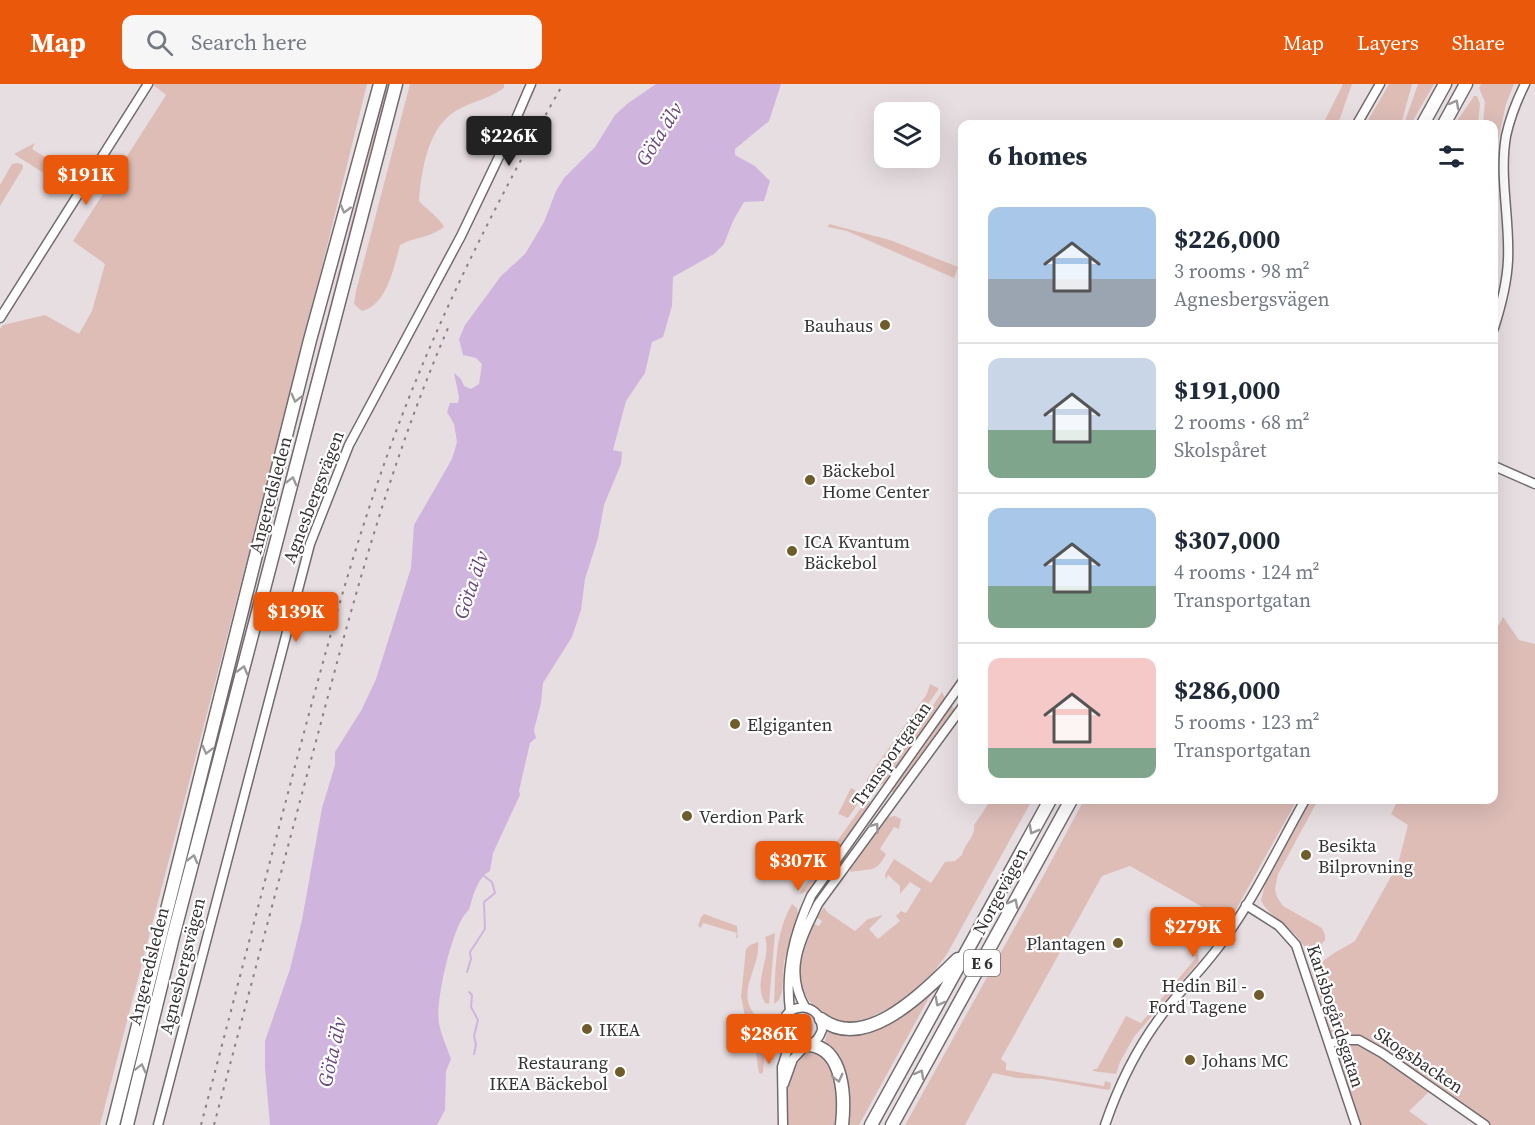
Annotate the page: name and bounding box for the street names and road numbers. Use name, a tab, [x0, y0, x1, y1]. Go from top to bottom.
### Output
street label: Agnesbergsvägen	[276, 427, 350, 567]
street label: Angeredsleden	[242, 433, 298, 556]
street label: Transportgatan	[845, 696, 937, 812]
street label: Norgevägen	[967, 843, 1033, 939]
street label: Agnesbergsvägen	[153, 895, 211, 1037]
street label: Angeredsleden	[121, 904, 175, 1027]
street label: Karlsbogårdsgatan	[1301, 941, 1371, 1091]
road number: E 6	[964, 950, 1000, 976]
street label: Skogsbacken	[1369, 1021, 1469, 1099]

